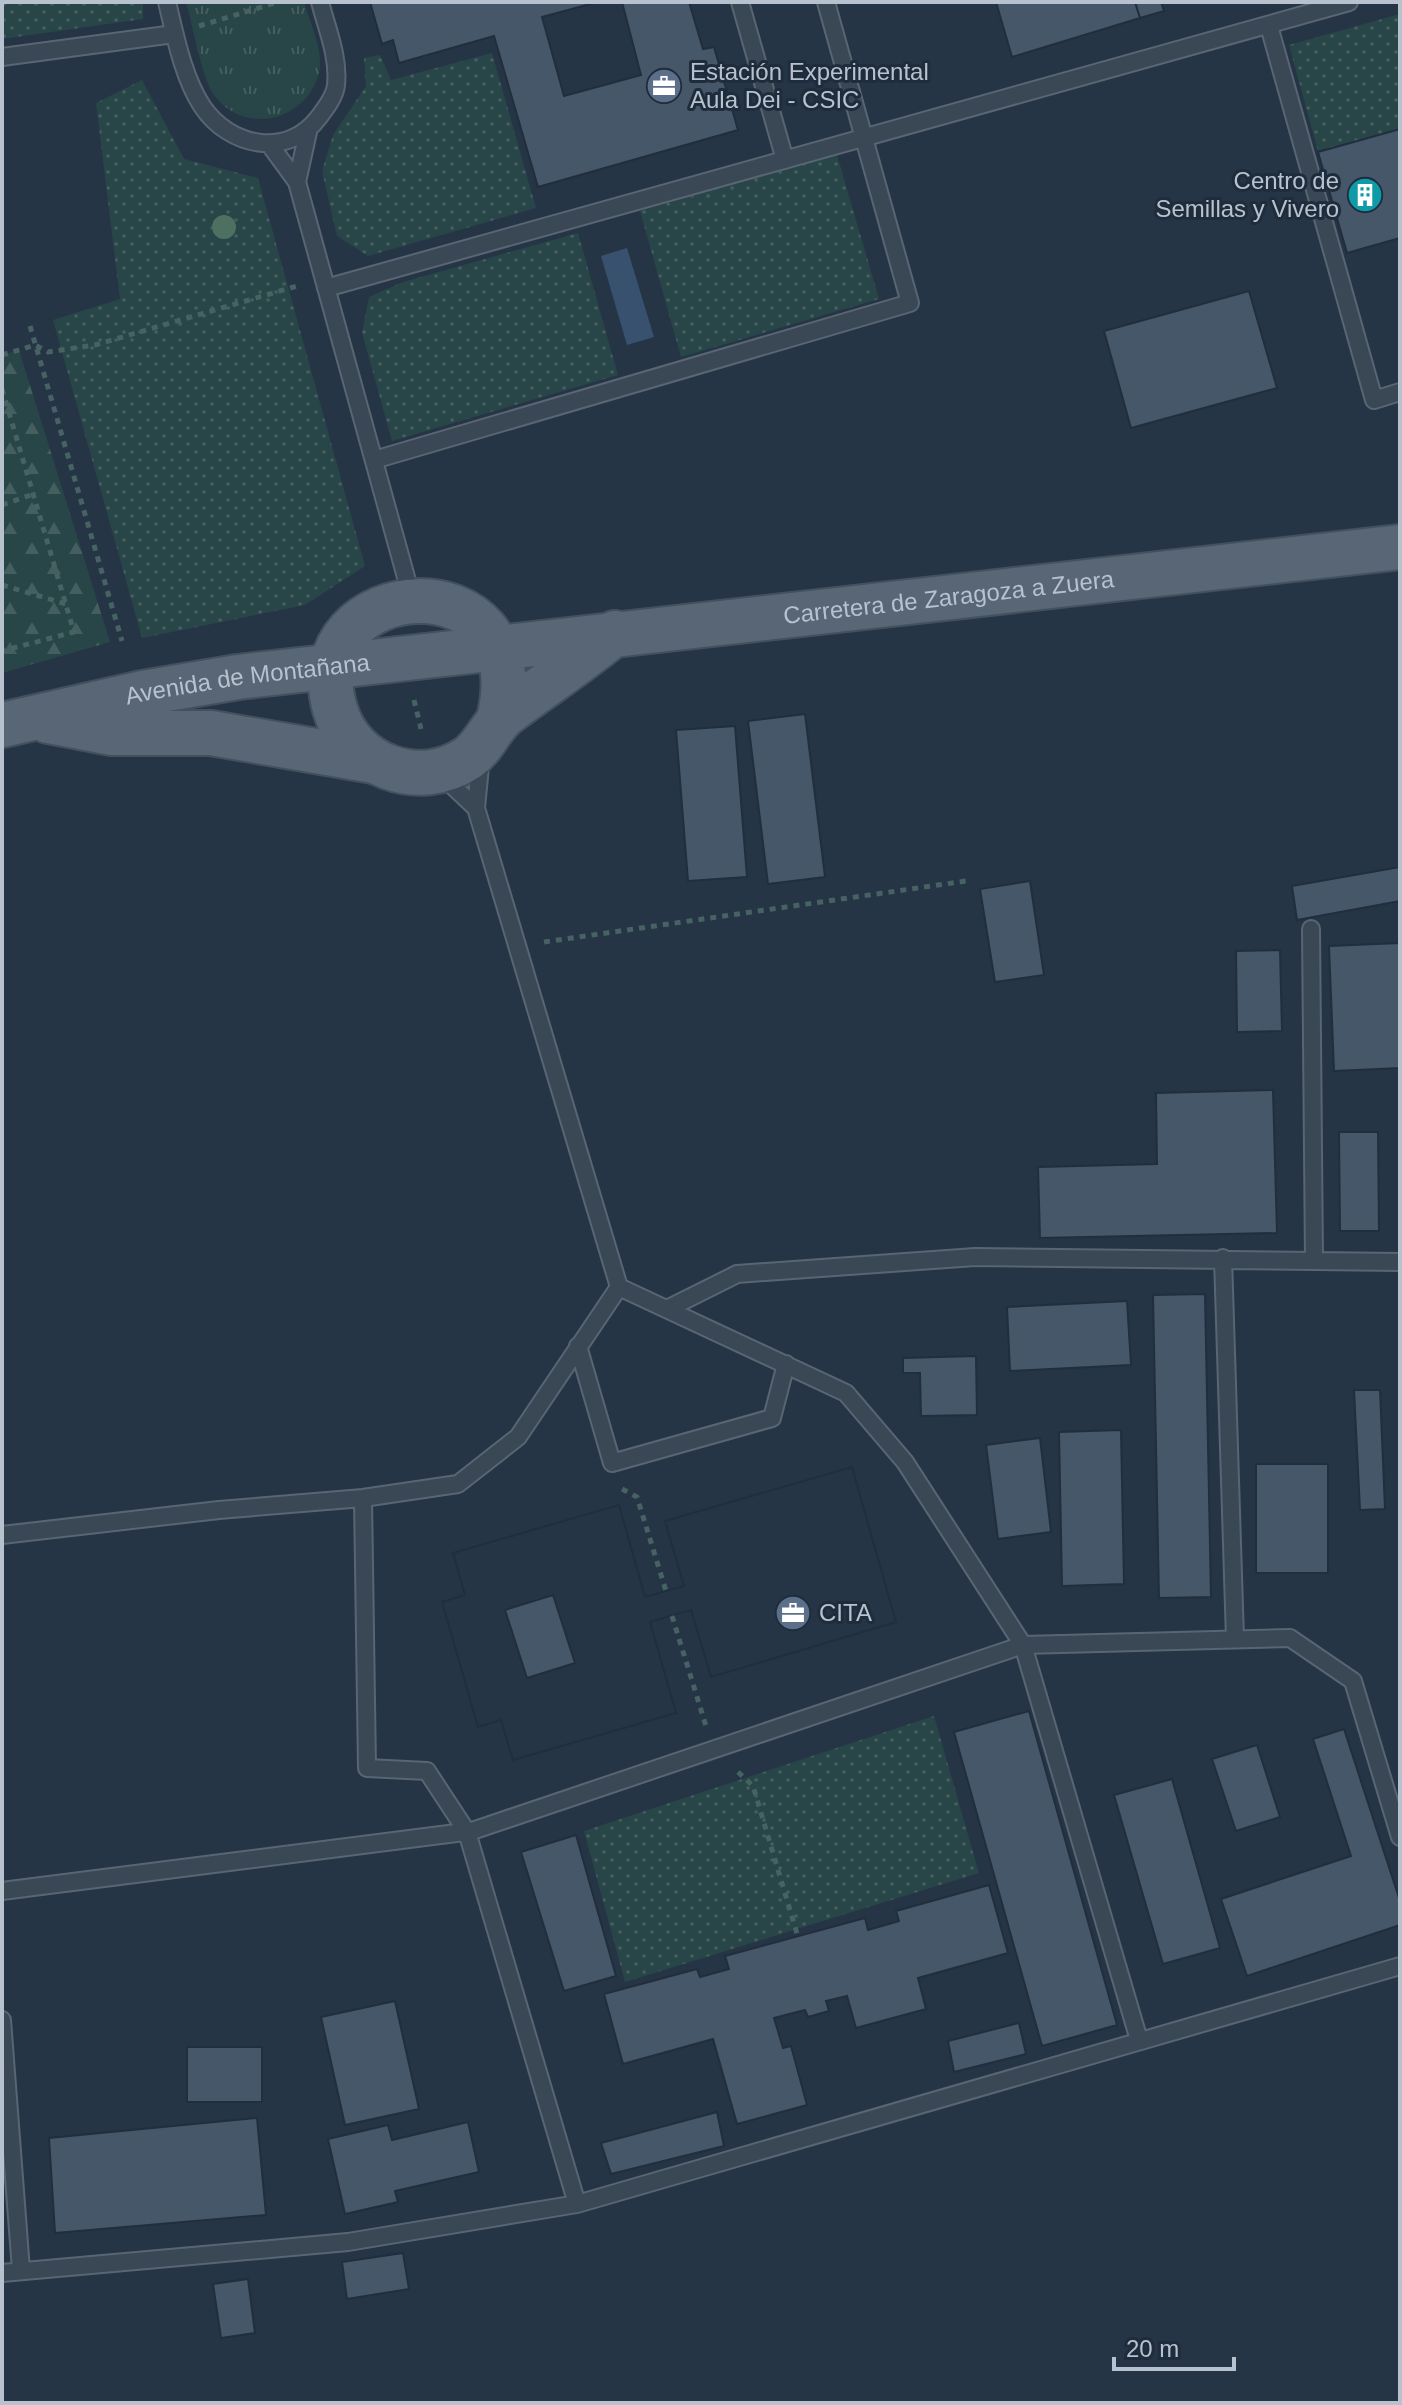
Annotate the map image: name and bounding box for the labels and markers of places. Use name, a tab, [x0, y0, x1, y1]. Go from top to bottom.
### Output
place label: Estación Experimental Aula Dei - CSIC	[690, 58, 929, 113]
office icon: Estación Experimental Aula Dei - CSIC	[645, 67, 683, 105]
place label: Centro de Semillas y Vivero	[1155, 167, 1339, 222]
building icon: Centro de Semillas y Vivero	[1346, 176, 1384, 214]
office icon: CITA	[774, 1594, 812, 1632]
place label: CITA	[819, 1599, 872, 1626]

